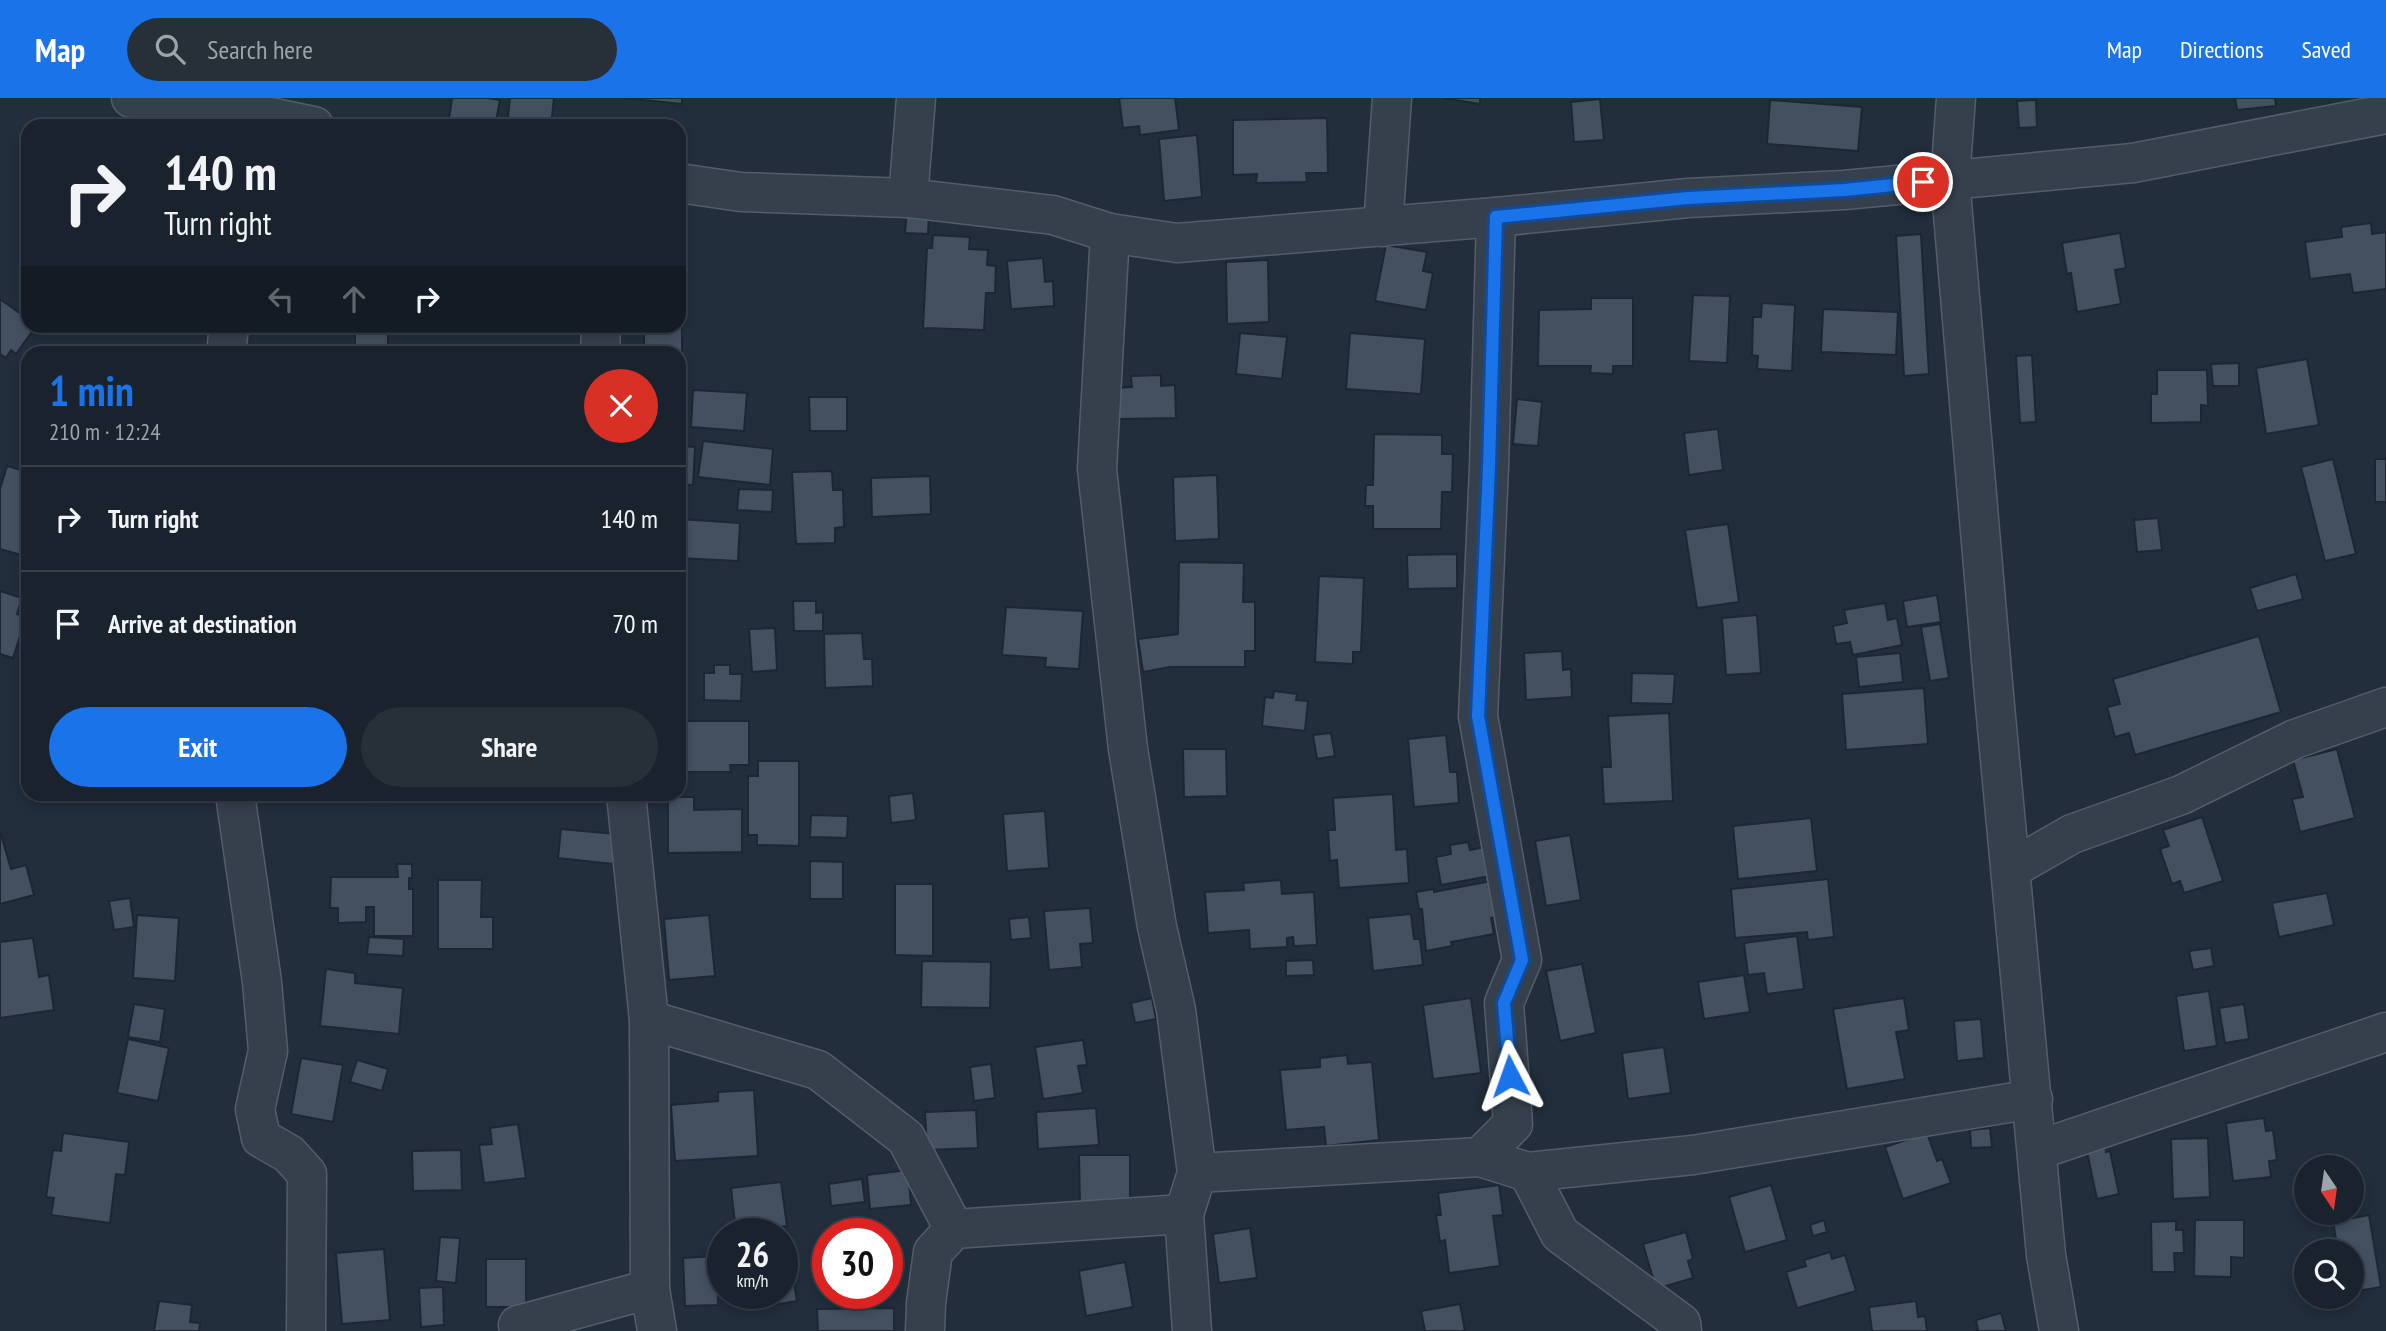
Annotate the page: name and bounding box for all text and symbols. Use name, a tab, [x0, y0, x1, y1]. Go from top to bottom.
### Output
search box	[127, 18, 617, 81]
text: Map	[35, 28, 85, 71]
icon: search	[151, 30, 189, 68]
text: Search here	[207, 33, 313, 66]
text: Map	[2107, 34, 2142, 65]
text: Directions	[2180, 34, 2264, 65]
text: Saved	[2302, 34, 2351, 65]
text: 140 m	[164, 140, 277, 204]
icon: right	[49, 147, 140, 238]
pin	[1893, 152, 1953, 212]
icon: arrive	[1904, 163, 1942, 201]
text: Turn right	[164, 202, 272, 244]
icon: left	[262, 280, 300, 318]
icon: ahead	[335, 280, 373, 318]
icon: right	[408, 280, 446, 318]
text: 1 min	[49, 363, 134, 418]
button: close	[584, 369, 658, 443]
text: 210 m · 12:24	[49, 417, 161, 446]
icon: right	[49, 500, 87, 538]
text: Turn right	[108, 502, 199, 535]
text: 140 m	[600, 502, 658, 535]
icon: arrive	[49, 605, 87, 643]
text: Arrive at destination	[108, 607, 297, 640]
text: 70 m	[612, 607, 658, 640]
button: Exit	[49, 707, 347, 787]
button: Share	[361, 707, 658, 787]
position arrow	[1473, 1039, 1547, 1113]
north arrow	[2294, 1155, 2364, 1225]
map controls	[2294, 1155, 2364, 1309]
speed limit sign: 30	[812, 1218, 903, 1309]
text: 26	[736, 1231, 769, 1277]
button: search	[2294, 1239, 2364, 1309]
text: km/h	[737, 1269, 768, 1292]

